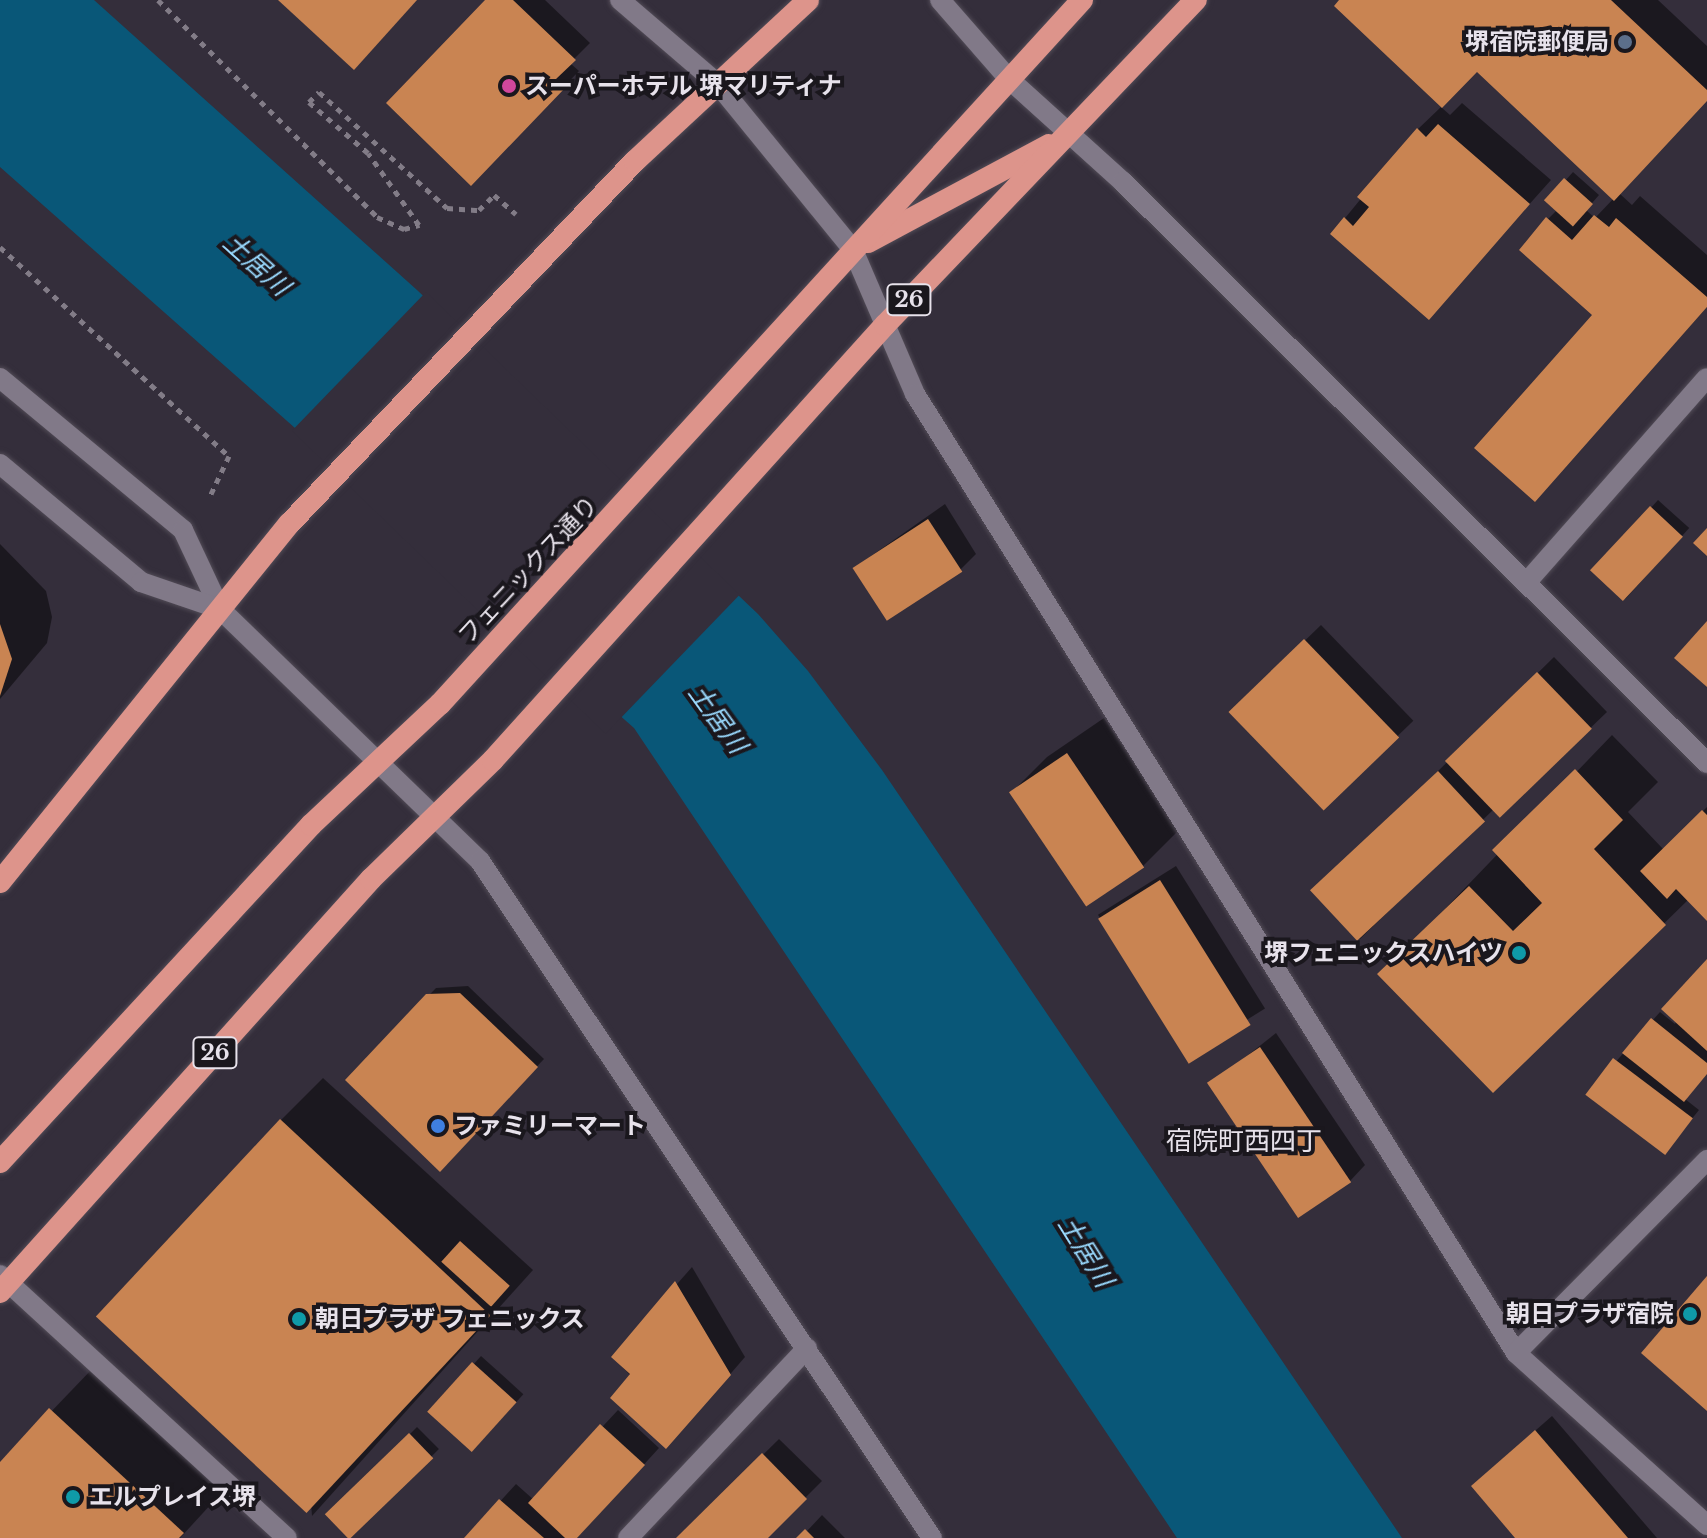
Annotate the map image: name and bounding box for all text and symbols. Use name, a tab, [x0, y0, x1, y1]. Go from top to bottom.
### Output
place label: 堺宿院郵便局	[1465, 28, 1609, 56]
marker: 堺宿院郵便局	[1616, 33, 1634, 51]
place label: スーパーホテル 堺マリティナ	[525, 72, 843, 100]
marker: スーパーホテル 堺マリティナ	[500, 77, 518, 95]
water label: 土居川	[217, 227, 295, 303]
road number: 26	[885, 282, 933, 318]
street label: フェニックス通り	[452, 490, 604, 650]
water label: 土居川	[681, 678, 753, 760]
place label: 堺フェニックスハイツ	[1263, 939, 1503, 967]
marker: 堺フェニックスハイツ	[1510, 944, 1528, 962]
road number: 26	[191, 1035, 239, 1071]
place label: ファミリーマート	[454, 1112, 646, 1140]
marker: ファミリーマート	[429, 1117, 447, 1135]
district label: 宿院町西四丁	[1166, 1126, 1322, 1158]
water label: 土居川	[1051, 1211, 1119, 1293]
place label: 朝日プラザ宿院	[1506, 1300, 1674, 1328]
place label: 朝日プラザ フェニックス	[315, 1305, 585, 1333]
marker: 朝日プラザ宿院	[1681, 1305, 1699, 1323]
marker: 朝日プラザ フェニックス	[290, 1310, 308, 1328]
place label: エルプレイス堺	[89, 1483, 257, 1511]
marker: エルプレイス堺	[64, 1488, 82, 1506]

